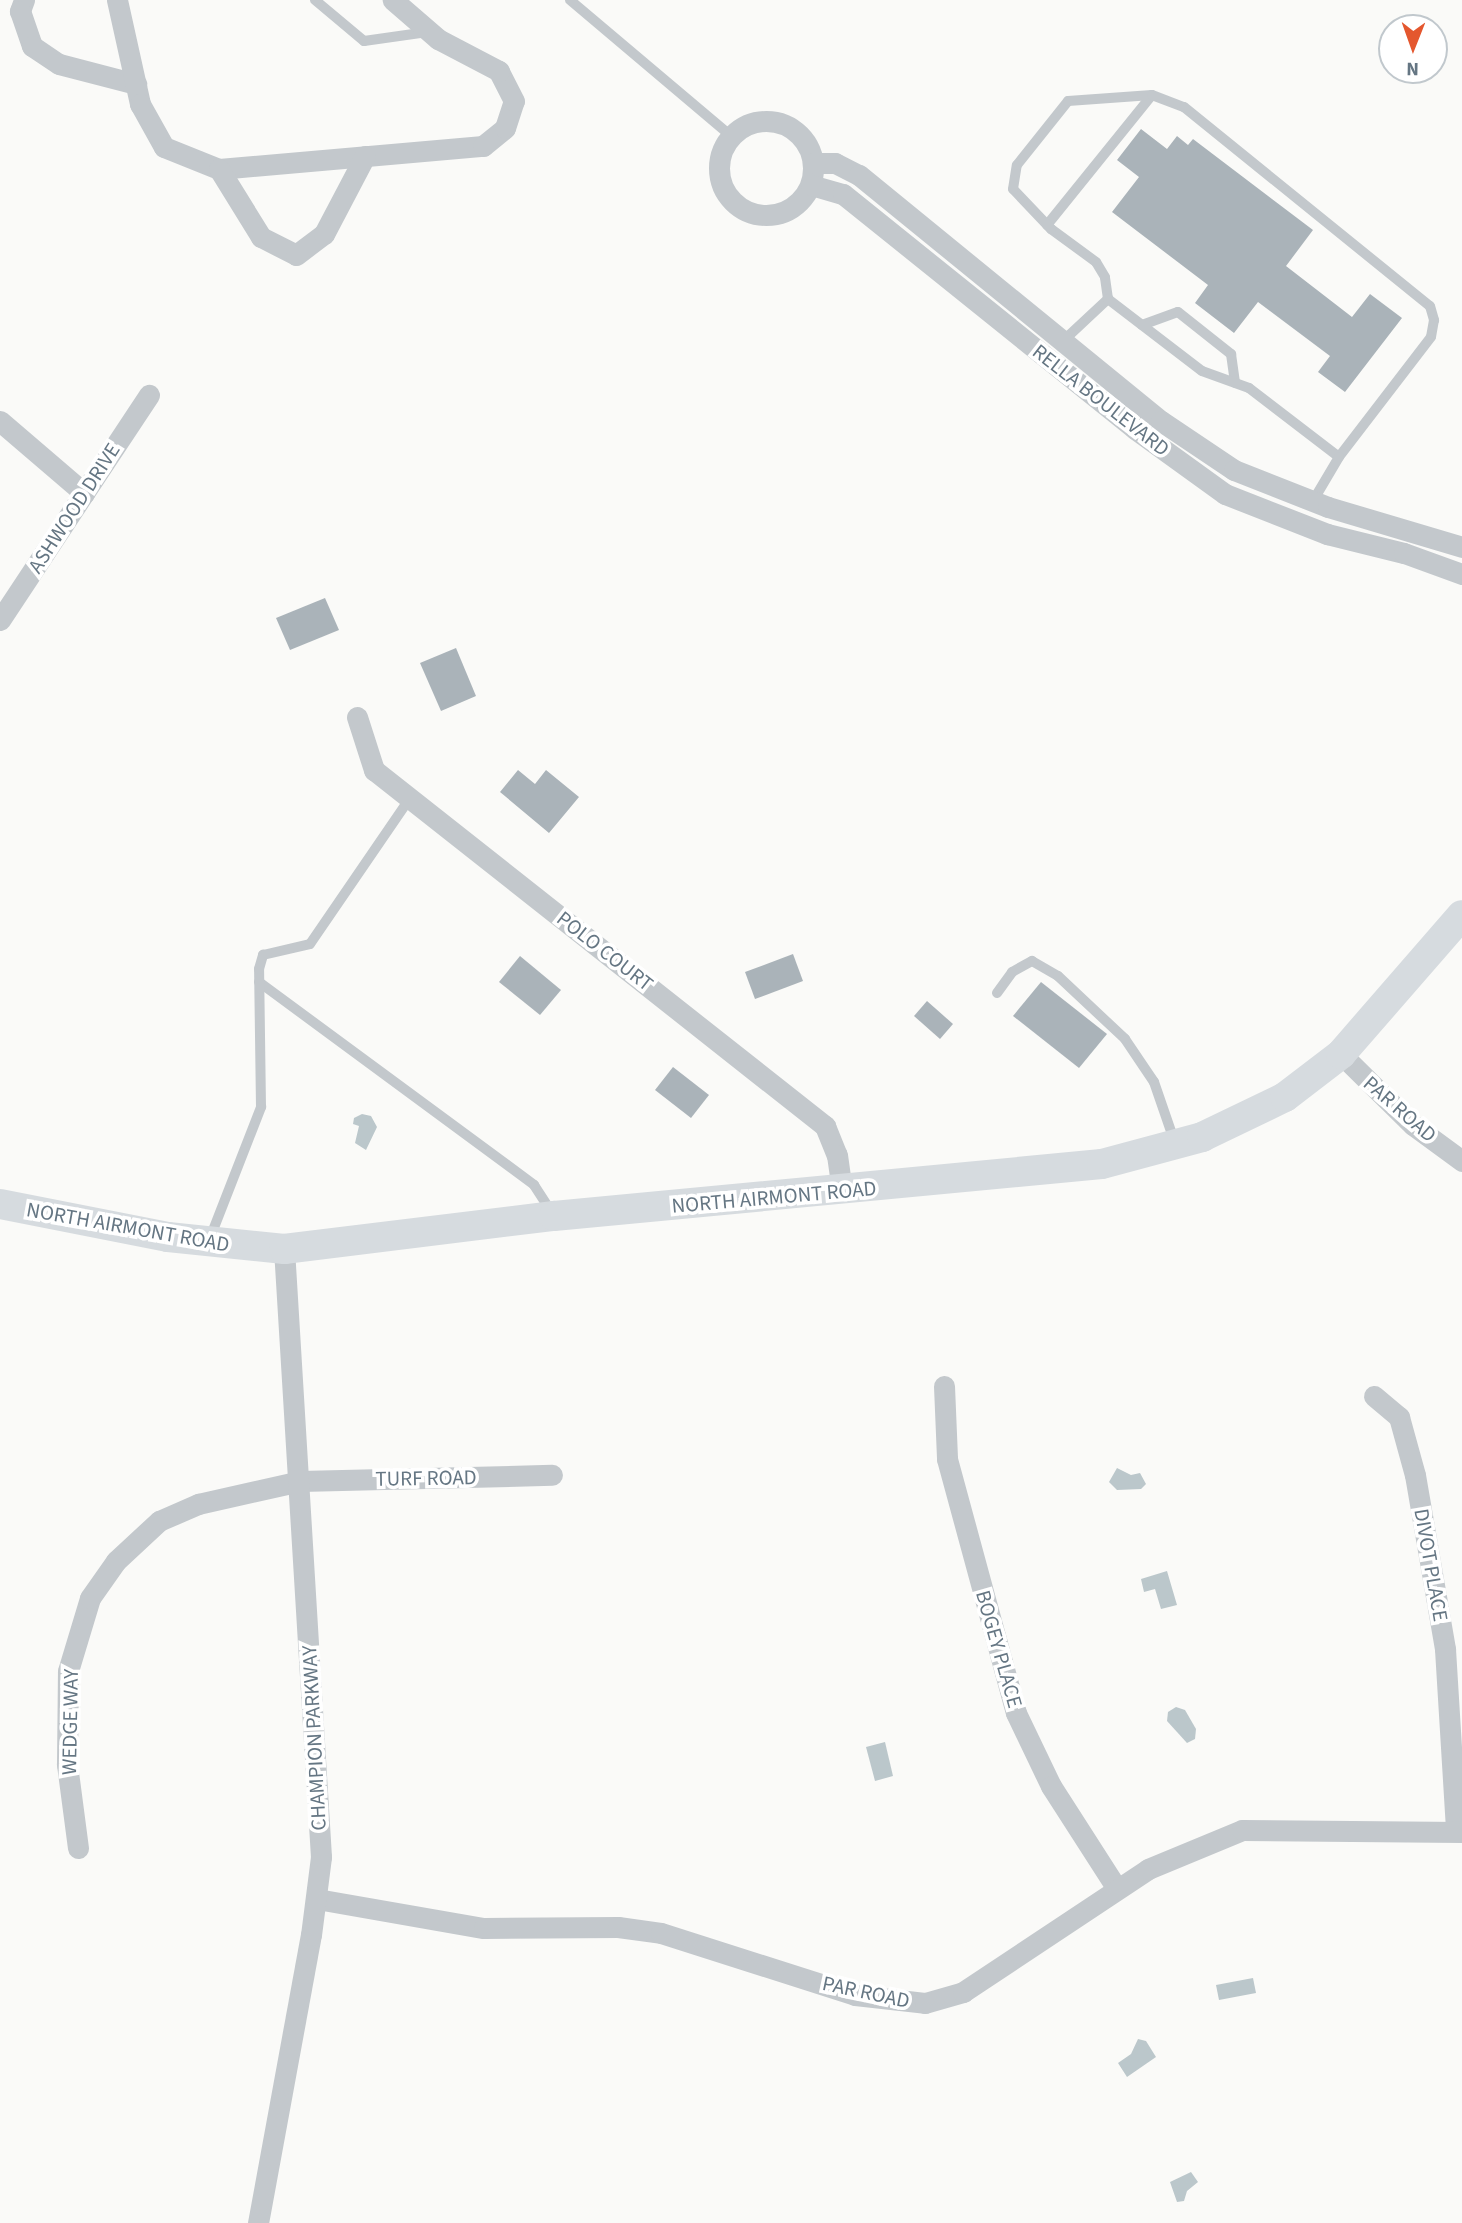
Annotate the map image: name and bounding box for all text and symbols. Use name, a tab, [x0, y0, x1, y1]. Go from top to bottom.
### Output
north arrow	[1378, 14, 1448, 84]
text: N	[1406, 55, 1419, 82]
street label: RELLA BOULEVARD	[1027, 339, 1175, 461]
street label: ASHWOOD DRIVE	[23, 438, 125, 578]
street label: POLO COURT	[552, 906, 658, 996]
street label: PAR ROAD	[1358, 1070, 1442, 1148]
street label: NORTH AIRMONT ROAD	[671, 1175, 877, 1219]
street label: NORTH AIRMONT ROAD	[25, 1197, 231, 1257]
street label: TURF ROAD	[375, 1465, 477, 1491]
street label: DIVOT PLACE	[1409, 1507, 1453, 1623]
street label: BOGEY PLACE	[970, 1587, 1028, 1711]
street label: CHAMPION PARKWAY	[297, 1645, 331, 1831]
street label: WEDGE WAY	[56, 1669, 84, 1775]
street label: PAR ROAD	[820, 1970, 912, 2014]

